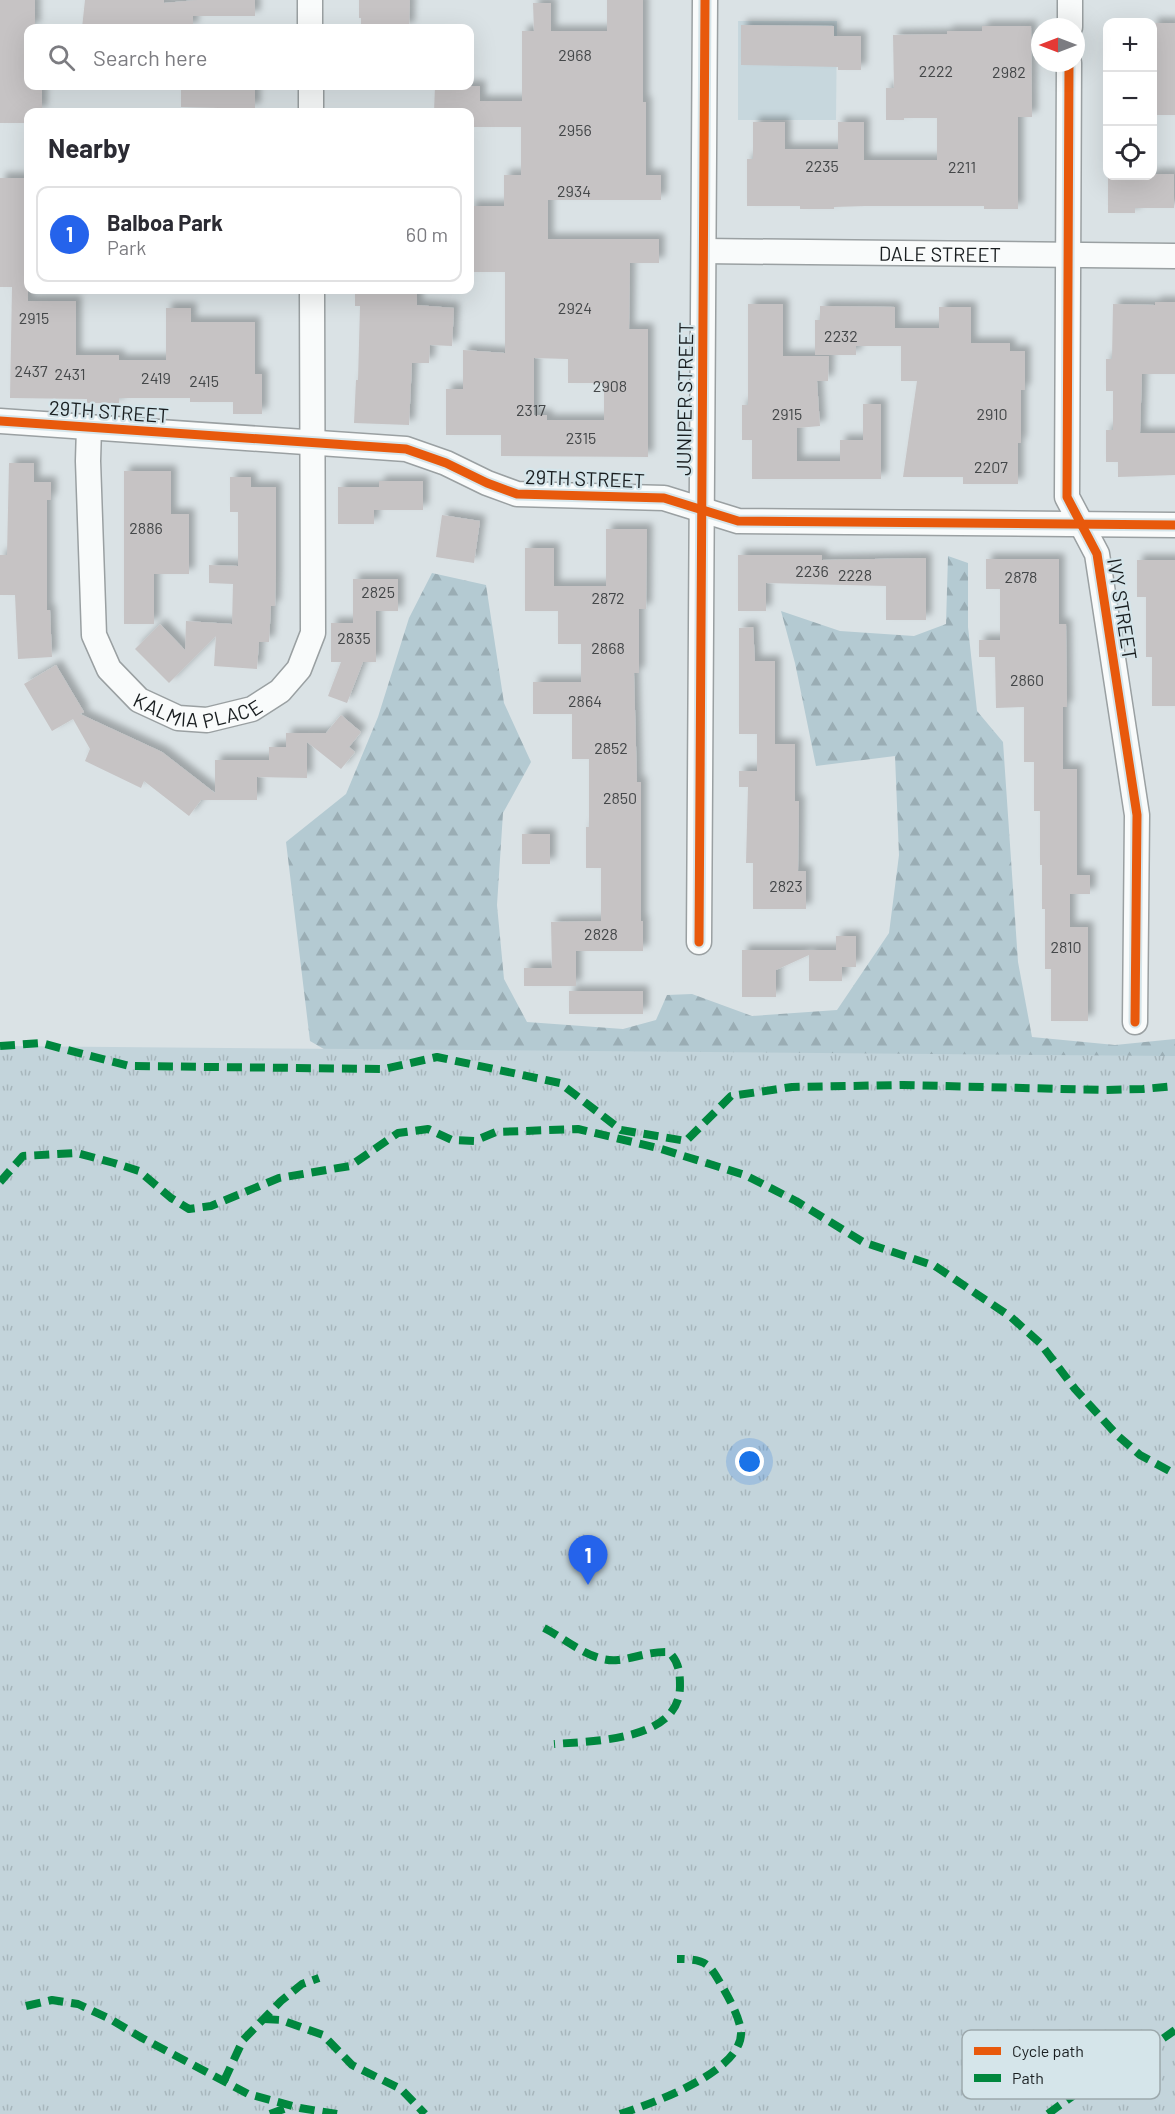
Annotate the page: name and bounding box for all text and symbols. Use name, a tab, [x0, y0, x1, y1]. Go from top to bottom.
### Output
north arrow	[1031, 18, 1085, 72]
map controls	[1103, 18, 1157, 180]
button: +	[1103, 18, 1157, 72]
search box	[24, 24, 474, 90]
icon: search	[45, 41, 78, 74]
text: Search here	[93, 44, 207, 70]
house number: 2968	[558, 45, 592, 64]
house number: 2222	[919, 61, 953, 80]
house number: 2982	[992, 62, 1026, 81]
button: −	[1103, 72, 1157, 126]
house number: 2956	[558, 120, 592, 139]
button: locate	[1103, 126, 1157, 180]
text: Nearby	[48, 132, 130, 163]
house number: 2235	[805, 156, 839, 175]
house number: 2211	[948, 157, 976, 176]
house number: 2934	[557, 181, 591, 200]
text: Balboa Park	[107, 209, 223, 235]
text: 1	[66, 222, 73, 246]
text: 60 m	[406, 222, 448, 246]
text: Park	[107, 235, 146, 259]
street label: DALE STREET	[879, 241, 1001, 266]
house number: 2924	[558, 298, 592, 317]
house number: 2915	[19, 308, 49, 327]
street label: JUNIPER STREET	[671, 322, 697, 476]
house number: 2232	[824, 326, 858, 345]
house number: 2437	[14, 361, 48, 380]
house number: 2431	[54, 364, 86, 383]
house number: 2419	[141, 368, 171, 387]
house number: 2415	[189, 371, 219, 390]
house number: 2908	[593, 376, 627, 395]
street label: 29TH STREET	[48, 395, 170, 427]
house number: 2317	[516, 400, 546, 419]
house number: 2915	[772, 404, 802, 423]
house number: 2910	[976, 404, 1008, 423]
house number: 2315	[566, 428, 596, 447]
house number: 2207	[974, 457, 1008, 476]
street label: 29TH STREET	[525, 464, 645, 492]
house number: 2886	[129, 518, 163, 537]
street label: IVY STREET	[1103, 556, 1143, 662]
house number: 2236	[795, 561, 829, 580]
house number: 2228	[838, 565, 872, 584]
house number: 2878	[1005, 567, 1037, 586]
house number: 2825	[361, 582, 395, 601]
house number: 2872	[591, 588, 625, 607]
house number: 2835	[337, 628, 371, 647]
house number: 2868	[591, 638, 625, 657]
house number: 2860	[1010, 670, 1044, 689]
street label: KALMIA PLACE	[130, 687, 266, 733]
house number: 2864	[568, 691, 602, 710]
house number: 2852	[594, 738, 628, 757]
house number: 2850	[603, 788, 637, 807]
house number: 2823	[769, 876, 803, 895]
house number: 2828	[584, 924, 618, 943]
house number: 2810	[1050, 937, 1082, 956]
your location	[735, 1447, 764, 1476]
pin: 1	[568, 1536, 608, 1585]
legend	[962, 2030, 1160, 2099]
text: Cycle path	[1012, 2041, 1084, 2060]
text: Path	[1012, 2068, 1044, 2087]

